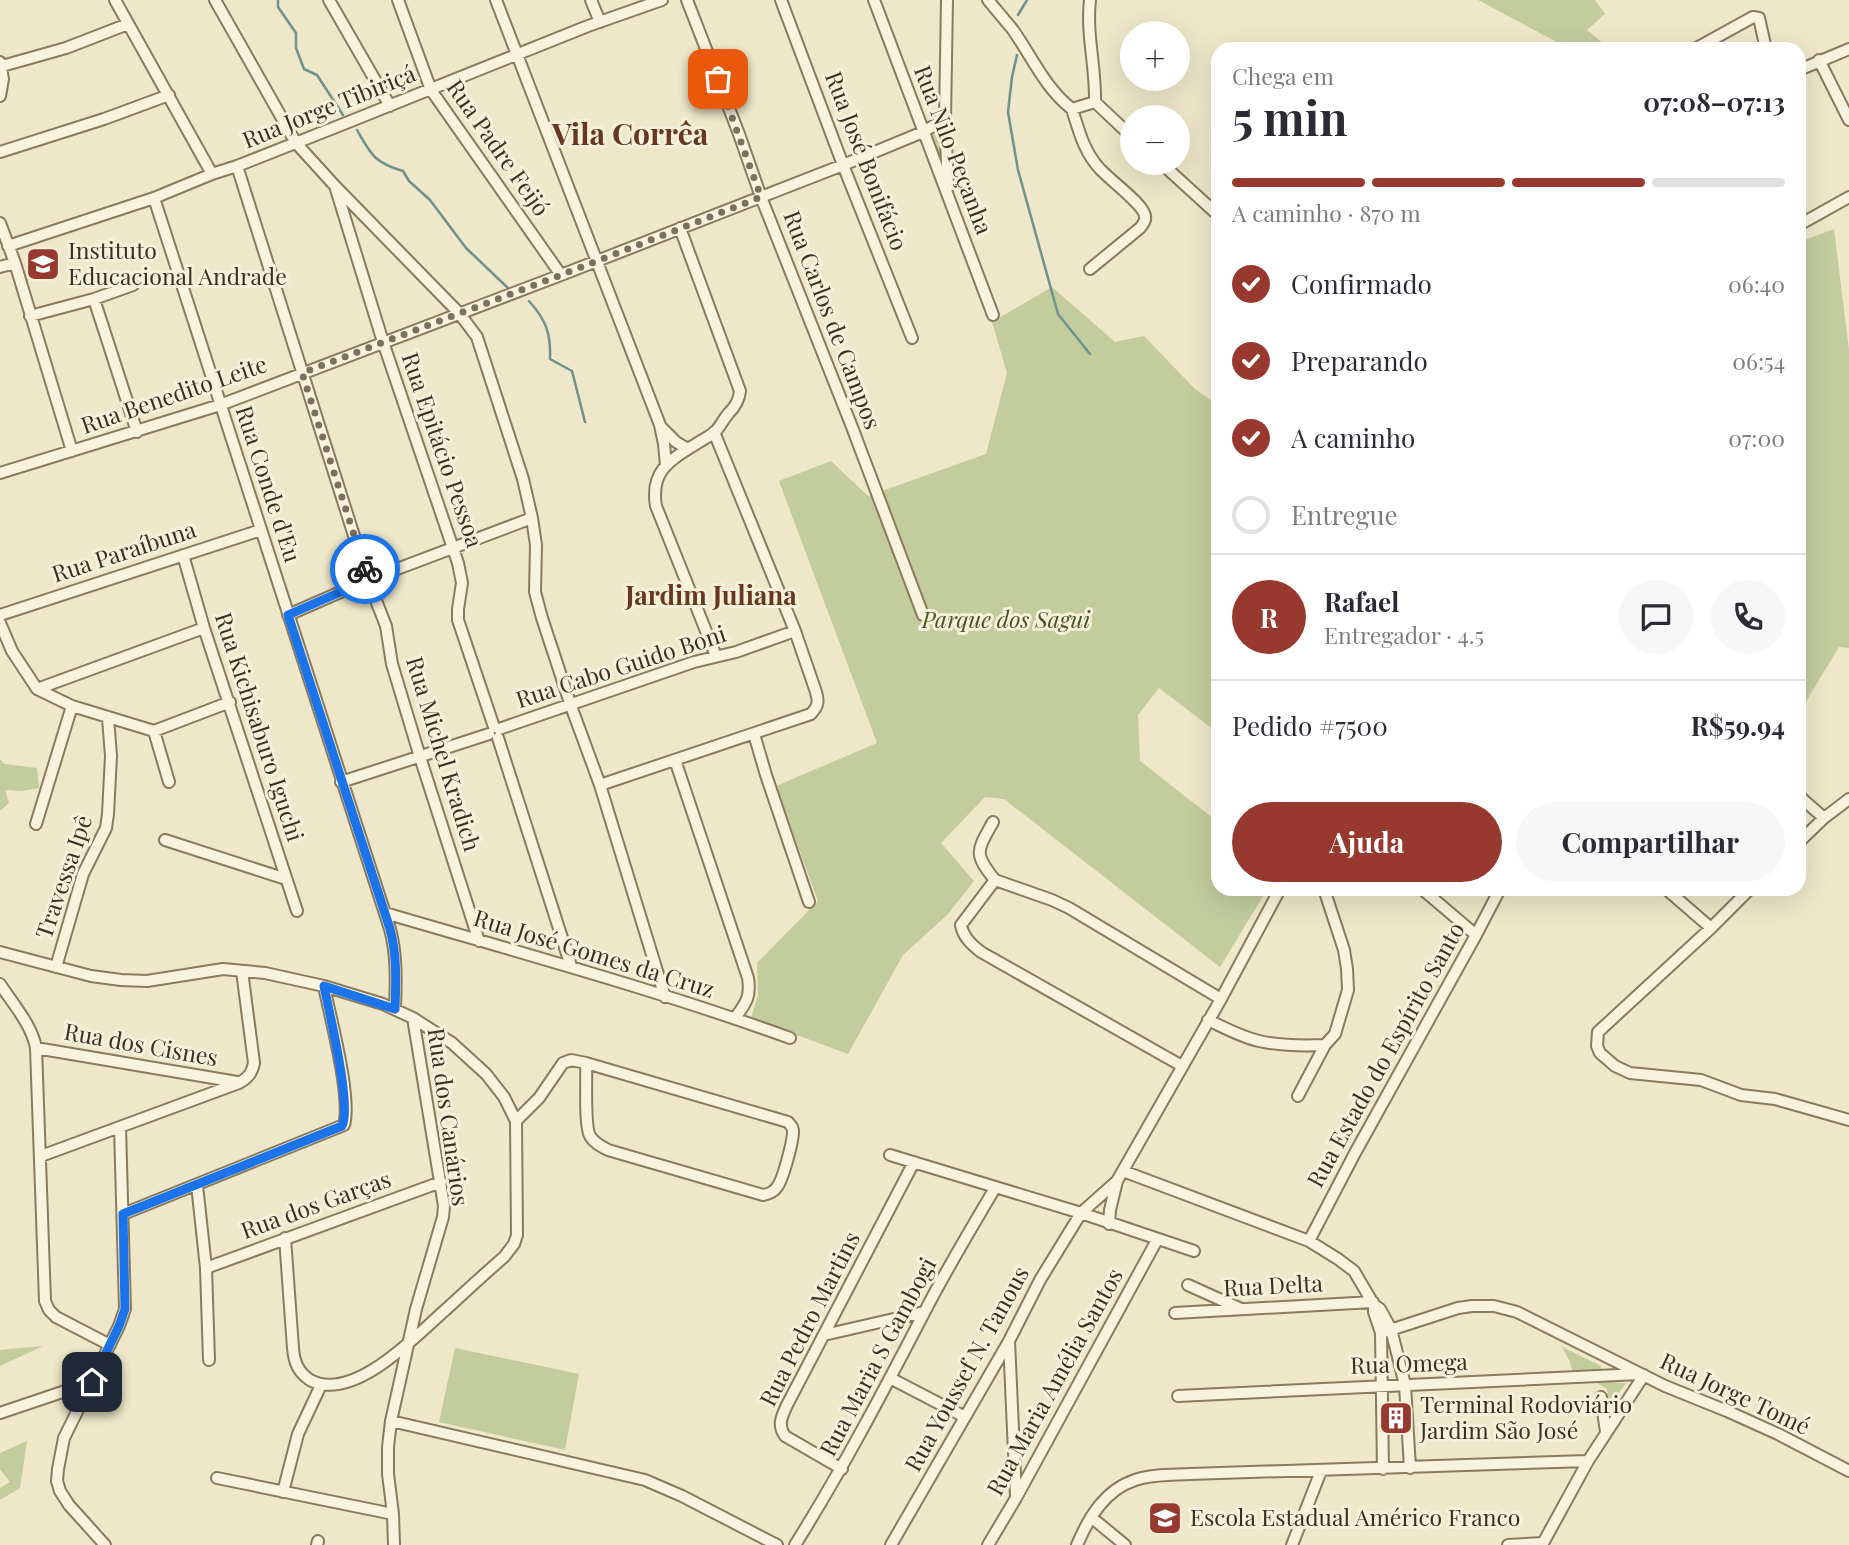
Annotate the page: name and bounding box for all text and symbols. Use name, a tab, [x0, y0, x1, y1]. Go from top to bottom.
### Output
map controls	[1120, 21, 1190, 175]
button: +	[1120, 21, 1190, 91]
pin	[688, 49, 748, 109]
street label: Rua Jorge Tibiriçá	[237, 57, 420, 154]
icon: bag	[699, 60, 737, 98]
street label: Rua Nilo Peçanha	[908, 60, 1001, 239]
text: Chega em	[1232, 60, 1334, 91]
street label: Rua José Bonifácio	[819, 66, 916, 254]
street label: Rua Padre Feijó	[441, 73, 558, 222]
text: 07:08–07:13	[1643, 84, 1785, 119]
text: 5 min	[1232, 86, 1347, 148]
button: −	[1120, 105, 1190, 175]
district label: Vila Corrêa	[551, 113, 709, 153]
text: A caminho · 870 m	[1232, 197, 1421, 228]
street label: Rua Carlos de Campos	[777, 206, 889, 433]
place label: Instituto Educacional Andrade	[68, 234, 287, 291]
school or university icon: Instituto Educacional Andrade	[24, 245, 62, 283]
icon: check	[1232, 265, 1270, 303]
text: Confirmado	[1291, 266, 1432, 301]
text: 06:40	[1728, 268, 1785, 299]
icon: check	[1232, 342, 1270, 380]
text: Preparando	[1291, 343, 1428, 378]
text: 06:54	[1732, 345, 1785, 376]
street label: Rua Benedito Leite	[76, 347, 271, 440]
street label: Rua Epitácio Pessoa	[395, 348, 492, 552]
street label: Rua Conde d'Eu	[229, 401, 309, 566]
icon: check	[1232, 419, 1270, 457]
text: A caminho	[1291, 420, 1415, 455]
text: 07:00	[1728, 422, 1785, 453]
text: Entregue	[1291, 497, 1398, 532]
street label: Rua Paraíbuna	[47, 513, 200, 588]
courier	[330, 534, 400, 604]
icon: bike	[346, 550, 384, 588]
district label: Jardim Juliana	[624, 577, 797, 612]
button: chat	[1619, 580, 1693, 654]
button: phone	[1711, 580, 1785, 654]
text: Rafael	[1324, 584, 1399, 619]
text: R	[1260, 600, 1278, 635]
park label: Parque dos Sagui	[921, 603, 1091, 634]
street label: Rua Kichisaburo Iguchi	[209, 608, 312, 845]
street label: Rua Cabo Guido Boni	[512, 617, 730, 714]
text: Entregador · 4.5	[1324, 619, 1484, 650]
street label: Rua Michel Kradich	[400, 652, 489, 855]
text: Pedido #7500	[1232, 708, 1388, 743]
text: R$59.94	[1691, 708, 1785, 743]
button: Ajuda	[1232, 802, 1502, 882]
button: Compartilhar	[1516, 802, 1785, 882]
street label: Travessa Ipê	[27, 811, 98, 942]
street label: Rua José Gomes da Cruz	[470, 901, 719, 1004]
street label: Rua Estado do Espírito Santo	[1299, 916, 1471, 1192]
street label: Rua dos Cisnes	[62, 1015, 221, 1072]
street label: Rua dos Canários	[422, 1026, 477, 1208]
street label: Rua dos Garças	[236, 1162, 395, 1245]
street label: Rua Pedro Martins	[751, 1226, 866, 1411]
street label: Rua Maria S Gambogi	[811, 1251, 942, 1461]
street label: Rua Youssef N. Tanous	[896, 1260, 1035, 1476]
street label: Rua Maria Amélia Santos	[978, 1262, 1129, 1500]
street label: Rua Delta	[1222, 1266, 1324, 1303]
street label: Rua Jorge Tomé	[1656, 1344, 1816, 1441]
street label: Rua Omega	[1350, 1345, 1469, 1380]
pin	[62, 1352, 122, 1412]
icon: home	[73, 1363, 111, 1401]
place label: Terminal Rodoviário Jardim São José	[1419, 1388, 1632, 1445]
building icon: Terminal Rodoviário Jardim São José	[1377, 1399, 1415, 1437]
school or university icon: Escola Estadual Américo Franco	[1146, 1499, 1184, 1537]
place label: Escola Estadual Américo Franco	[1190, 1501, 1520, 1532]

